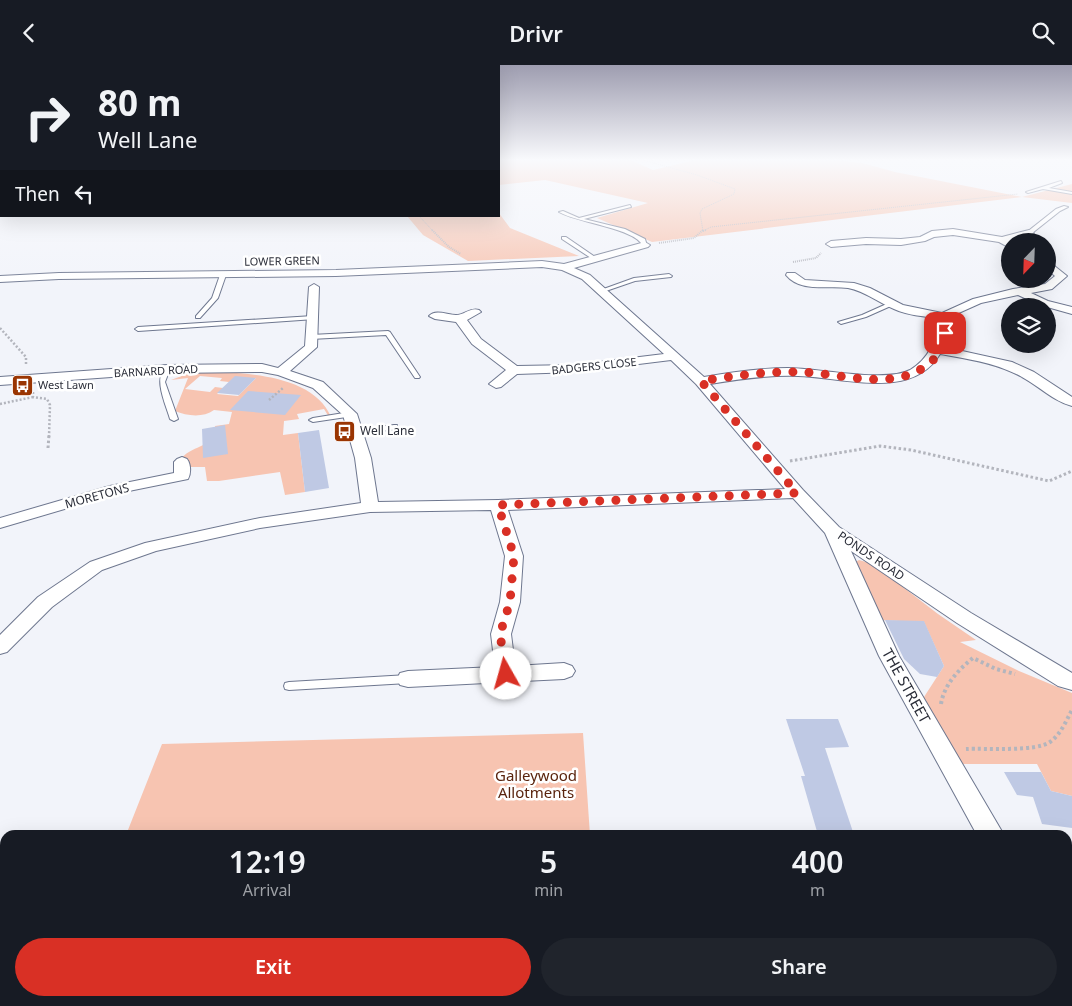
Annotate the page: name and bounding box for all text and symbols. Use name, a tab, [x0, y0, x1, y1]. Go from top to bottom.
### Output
text: Drivr	[509, 18, 563, 48]
icon: back	[15, 19, 43, 47]
icon: search	[1029, 19, 1057, 47]
text: 80 m	[98, 79, 181, 126]
icon: right	[15, 85, 80, 150]
text: Well Lane	[98, 124, 197, 154]
icon: left	[70, 180, 98, 208]
text: Then	[15, 181, 60, 207]
north arrow	[1001, 233, 1056, 287]
map controls	[1001, 233, 1056, 353]
street label: LOWER GREEN	[244, 252, 320, 269]
button: layers	[1001, 298, 1056, 353]
pin	[924, 312, 966, 354]
icon: arrive	[931, 319, 959, 347]
street label: BADGERS CLOSE	[551, 354, 637, 377]
street label: BARNARD ROAD	[113, 361, 199, 380]
bus stop icon: West Lawn	[10, 373, 34, 397]
place label: West Lawn	[38, 377, 94, 392]
bus stop icon: Well Lane	[332, 419, 356, 443]
place label: Well Lane	[360, 422, 414, 439]
street label: MORETONS	[63, 479, 131, 512]
street label: PONDS ROAD	[835, 527, 908, 584]
street label: THE STREET	[878, 645, 936, 727]
position arrow	[479, 647, 531, 699]
park label: Galleywood Allotments	[495, 765, 577, 802]
text: 12:19	[229, 841, 306, 882]
text: 5	[540, 841, 557, 882]
text: 400	[792, 841, 843, 882]
text: Arrival	[243, 879, 292, 901]
text: min	[534, 879, 563, 901]
text: m	[810, 879, 825, 901]
button: Exit	[15, 938, 531, 996]
button: Share	[541, 938, 1057, 996]

